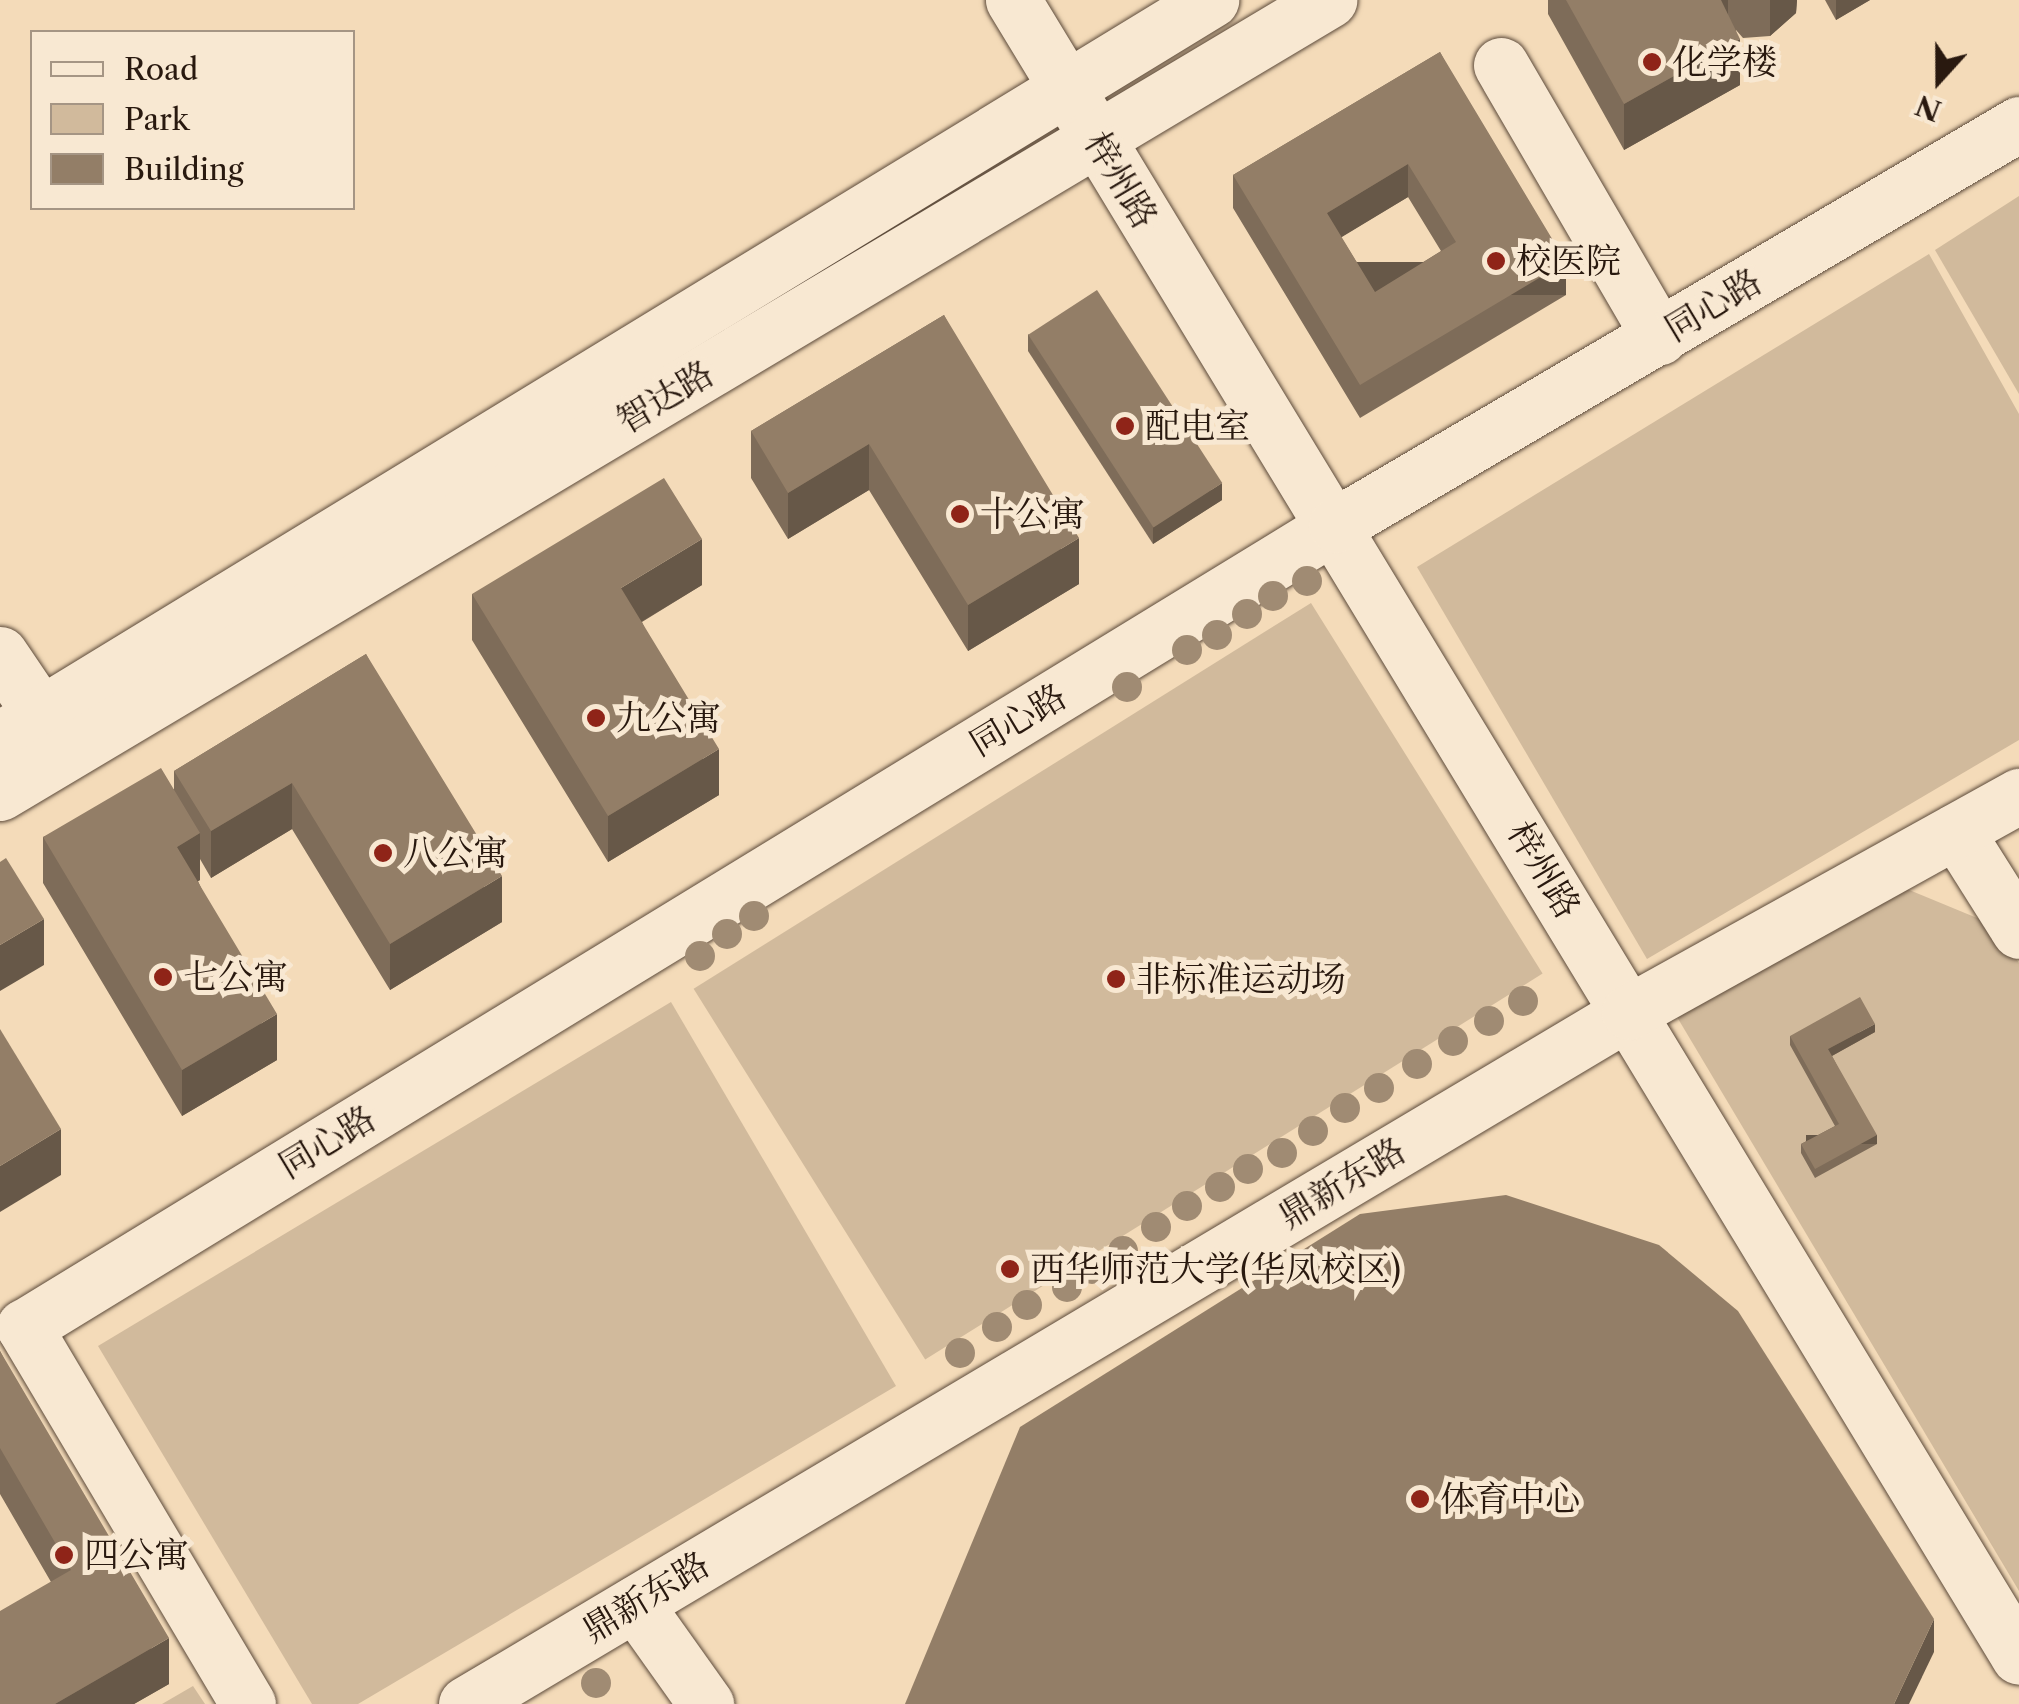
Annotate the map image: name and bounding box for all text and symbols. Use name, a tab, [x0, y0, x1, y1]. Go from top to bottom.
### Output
legend	[30, 30, 355, 210]
north arrow	[1889, 30, 1989, 130]
place label: 化学楼	[1672, 41, 1777, 83]
text: Road	[124, 51, 198, 88]
marker: 化学楼	[1641, 51, 1663, 73]
text: N	[1911, 88, 1946, 128]
text: Park	[124, 101, 189, 138]
street label: 梓州路	[1076, 124, 1166, 236]
text: Building	[124, 151, 244, 188]
place label: 校医院	[1516, 240, 1621, 282]
marker: 校医院	[1485, 250, 1507, 272]
street label: 同心路	[1657, 260, 1769, 350]
street label: 智达路	[609, 352, 721, 442]
place label: 配电室	[1145, 405, 1250, 447]
marker: 配电室	[1114, 415, 1136, 437]
place label: 十公寓	[980, 493, 1085, 535]
marker: 十公寓	[949, 503, 971, 525]
street label: 同心路	[962, 675, 1074, 765]
place label: 九公寓	[616, 697, 721, 739]
marker: 九公寓	[585, 707, 607, 729]
street label: 梓州路	[1499, 814, 1589, 926]
place label: 八公寓	[403, 832, 508, 874]
marker: 八公寓	[372, 842, 394, 864]
place label: 七公寓	[183, 956, 288, 998]
place label: 非标准运动场	[1136, 958, 1346, 1000]
marker: 七公寓	[152, 966, 174, 988]
marker: 非标准运动场	[1105, 968, 1127, 990]
street label: 同心路	[271, 1097, 383, 1187]
street label: 鼎新东路	[1271, 1129, 1413, 1237]
place label: 西华师范大学(华凤校区)	[1030, 1248, 1401, 1290]
marker: 西华师范大学(华凤校区)	[999, 1258, 1021, 1280]
place label: 体育中心	[1440, 1478, 1580, 1520]
marker: 体育中心	[1409, 1488, 1431, 1510]
place label: 四公寓	[84, 1534, 189, 1576]
street label: 鼎新东路	[575, 1543, 717, 1651]
marker: 四公寓	[53, 1544, 75, 1566]

